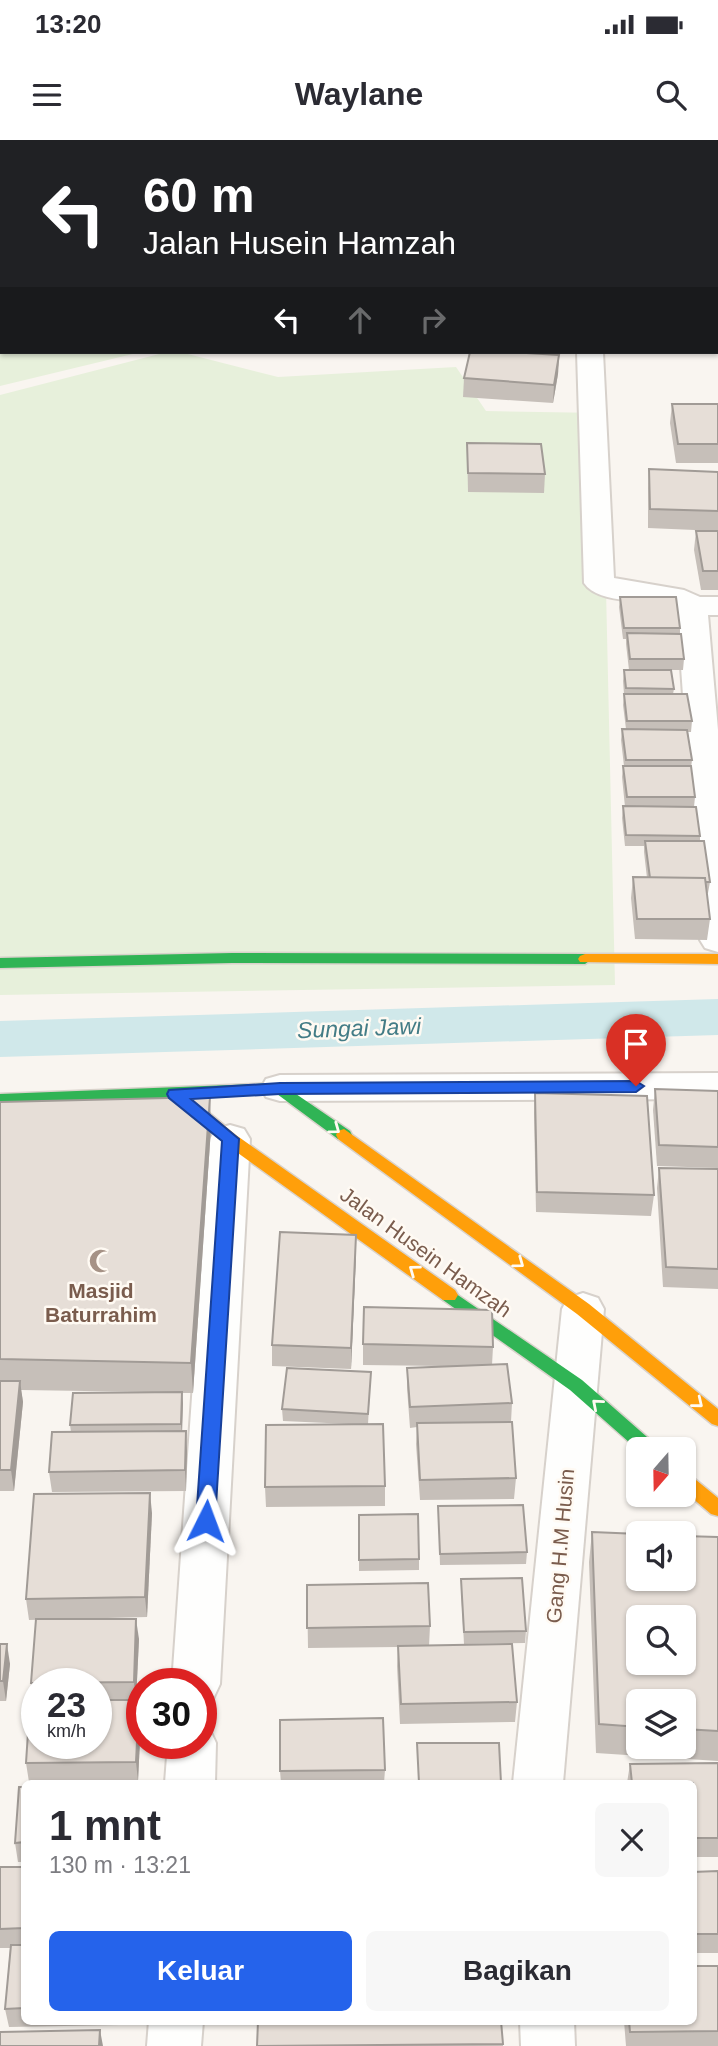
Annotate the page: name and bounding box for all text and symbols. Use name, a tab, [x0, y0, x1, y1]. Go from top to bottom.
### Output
text: 13:20	[35, 9, 102, 39]
icon: menu	[28, 76, 66, 114]
text: Waylane	[295, 76, 423, 112]
icon: search	[652, 76, 690, 114]
icon: left	[28, 168, 119, 259]
text: 60 m	[143, 168, 255, 222]
text: Jalan Husein Hamzah	[143, 225, 456, 261]
icon: left	[268, 301, 306, 339]
icon: ahead	[341, 301, 379, 339]
icon: right	[414, 301, 452, 339]
water label: Sungai Jawi	[297, 1013, 422, 1043]
pin	[606, 1014, 666, 1086]
icon: arrive	[617, 1025, 655, 1063]
one-way arrow	[327, 1120, 340, 1133]
street label: Jalan Husein Hamzah	[336, 1182, 516, 1322]
mosque icon: Masjid Baturrahim	[87, 1247, 115, 1275]
one-way arrow	[511, 1254, 524, 1267]
one-way arrow	[409, 1266, 422, 1278]
place label: Masjid Baturrahim	[45, 1279, 157, 1326]
one-way arrow	[690, 1395, 703, 1407]
one-way arrow	[593, 1400, 606, 1412]
north arrow	[626, 1437, 696, 1507]
map controls	[626, 1437, 696, 1759]
street label: Gang H.M Husin	[542, 1468, 578, 1624]
position arrow	[169, 1484, 243, 1558]
button: sound	[626, 1521, 696, 1591]
button: search	[626, 1605, 696, 1675]
speed limit sign: 30	[126, 1668, 217, 1759]
text: 23	[47, 1685, 86, 1724]
button: layers	[626, 1689, 696, 1759]
text: km/h	[47, 1721, 86, 1741]
text: 1 mnt	[49, 1802, 161, 1849]
button: close	[595, 1803, 669, 1877]
text: 130 m · 13:21	[49, 1852, 191, 1878]
button: Keluar	[49, 1931, 352, 2011]
button: Bagikan	[366, 1931, 669, 2011]

